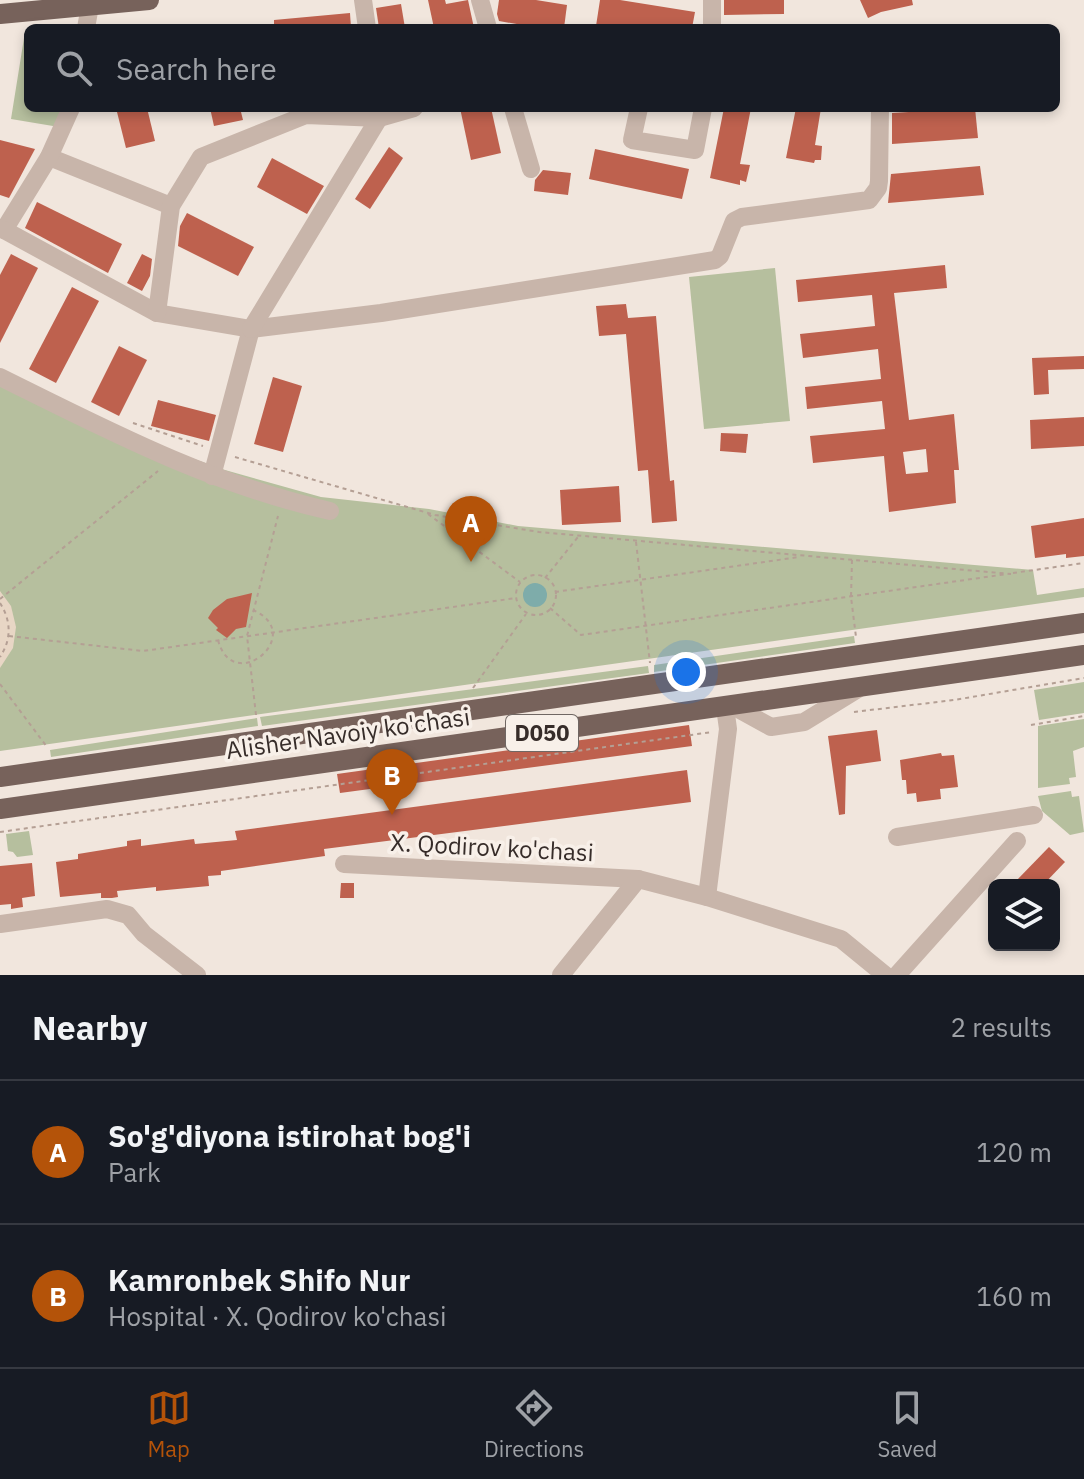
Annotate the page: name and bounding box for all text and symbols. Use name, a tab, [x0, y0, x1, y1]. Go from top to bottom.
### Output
search box	[24, 24, 1060, 112]
icon: search	[52, 46, 96, 90]
text: Search here	[116, 49, 277, 88]
pin: A	[445, 496, 497, 562]
your location	[666, 652, 706, 692]
street label: Alisher Navoiy ko'chasi	[224, 700, 472, 766]
road number: D050	[506, 715, 578, 751]
pin: B	[366, 749, 418, 815]
street label: X. Qodirov ko'chasi	[390, 826, 595, 868]
map controls	[988, 879, 1060, 951]
button: layers	[988, 879, 1060, 951]
text: Nearby	[32, 1005, 147, 1049]
text: 2 results	[950, 1010, 1052, 1044]
text: So'g'diyona istirohat bog'i	[108, 1116, 471, 1155]
text: A	[49, 1135, 67, 1169]
text: 120 m	[976, 1135, 1052, 1169]
text: Park	[108, 1155, 161, 1189]
text: Kamronbek Shifo Nur	[108, 1260, 410, 1299]
text: B	[49, 1279, 67, 1313]
text: 160 m	[976, 1279, 1052, 1313]
text: Hospital · X. Qodirov ko'chasi	[108, 1299, 447, 1333]
tab: Map	[147, 1386, 191, 1463]
tab: Directions	[484, 1386, 584, 1463]
tab: Saved	[877, 1386, 937, 1463]

